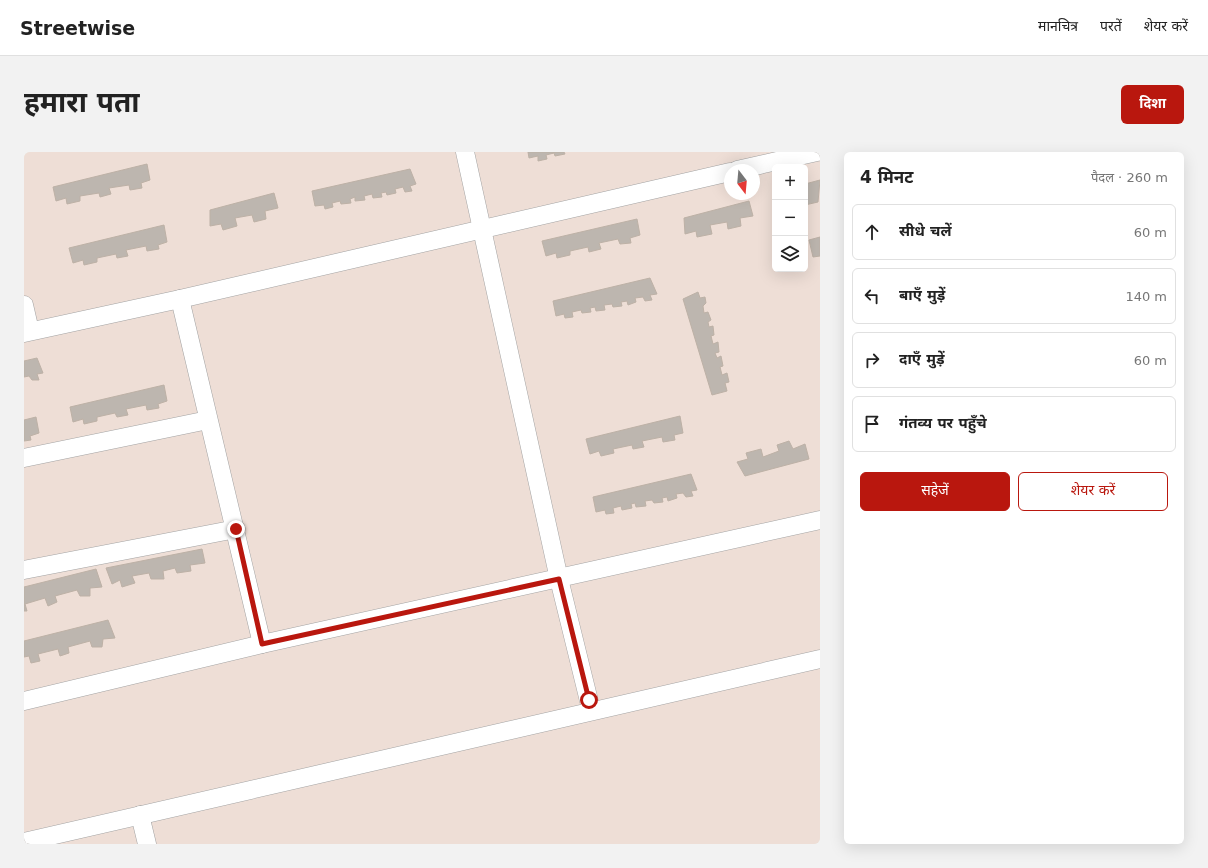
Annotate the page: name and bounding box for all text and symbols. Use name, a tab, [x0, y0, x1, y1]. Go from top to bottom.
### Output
text: Streetwise	[20, 17, 135, 39]
text: मानचित्र	[1038, 18, 1078, 34]
text: परतें	[1100, 18, 1122, 34]
text: शेयर करें	[1144, 18, 1188, 34]
button: दिशा	[1121, 85, 1184, 124]
text: हमारा पता	[24, 86, 139, 119]
north arrow	[724, 164, 760, 200]
map controls	[772, 164, 808, 272]
button: +	[772, 164, 808, 200]
text: 4 मिनट	[860, 167, 913, 187]
text: पैदल · 260 m	[1091, 170, 1168, 185]
button: −	[772, 200, 808, 236]
icon: ahead	[861, 221, 883, 243]
text: सीधे चलें	[899, 222, 952, 240]
text: 60 m	[1134, 225, 1167, 240]
button: layers	[772, 236, 808, 272]
icon: left	[861, 285, 883, 307]
text: बाएँ मुड़ें	[899, 286, 945, 304]
text: 140 m	[1125, 289, 1167, 304]
icon: right	[861, 349, 883, 371]
text: दाएँ मुड़ें	[899, 350, 945, 368]
text: 60 m	[1134, 353, 1167, 368]
icon: arrive	[861, 413, 883, 435]
text: गंतव्य पर पहुँचे	[899, 414, 987, 432]
button: सहेजें	[860, 472, 1010, 511]
button: शेयर करें	[1018, 472, 1168, 511]
route end	[227, 520, 245, 538]
route start	[580, 691, 598, 709]

